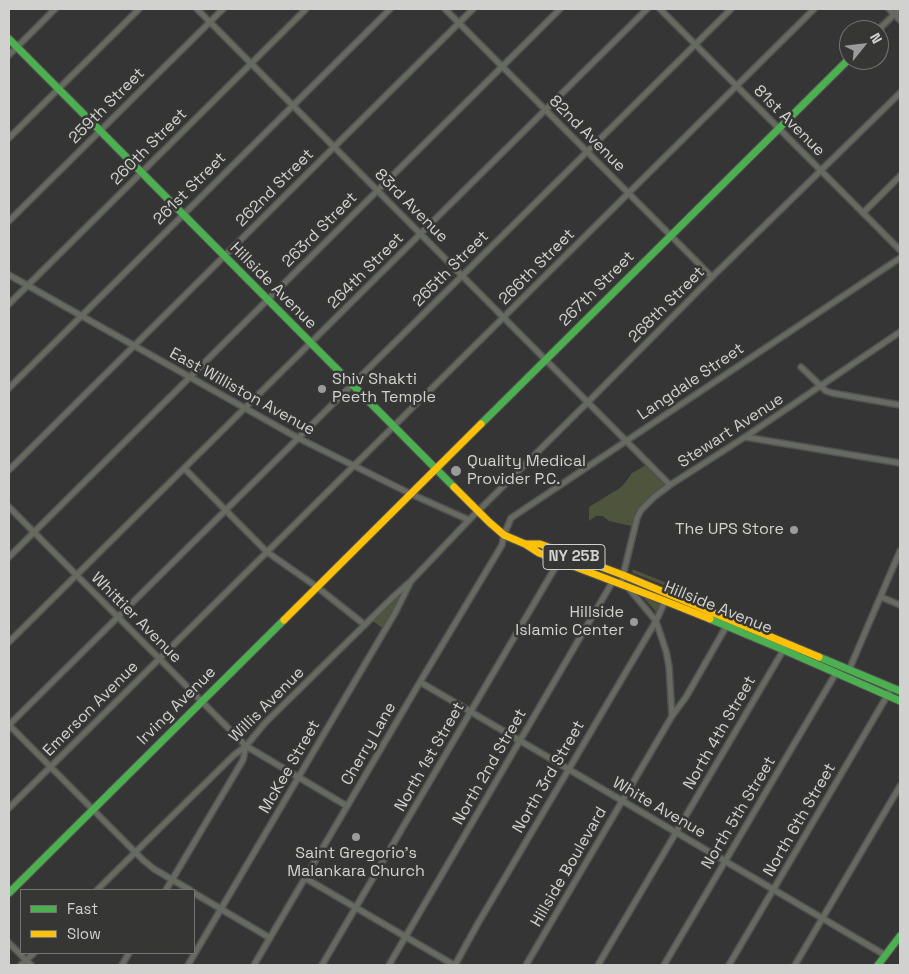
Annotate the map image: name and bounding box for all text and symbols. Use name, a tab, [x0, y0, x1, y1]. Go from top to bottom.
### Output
north arrow	[839, 20, 889, 70]
text: N	[866, 30, 886, 47]
street label: 259th Street	[65, 64, 149, 148]
street label: 81st Avenue	[749, 81, 829, 161]
street label: 82nd Avenue	[545, 92, 629, 176]
street label: 260th Street	[107, 105, 191, 189]
street label: 262nd Street	[232, 145, 318, 231]
street label: 261st Street	[150, 149, 230, 229]
street label: 83rd Avenue	[370, 165, 452, 247]
street label: 263rd Street	[279, 189, 361, 271]
street label: 266th Street	[495, 225, 579, 309]
street label: 265th Street	[409, 227, 493, 311]
street label: 264th Street	[324, 229, 408, 313]
street label: Hillside Avenue	[226, 239, 320, 333]
street label: 267th Street	[555, 247, 639, 331]
street label: 268th Street	[625, 263, 709, 347]
street label: Langdale Street	[634, 339, 748, 425]
street label: East Williston Avenue	[166, 344, 318, 440]
place label: Shiv Shakti Peeth Temple	[332, 370, 436, 408]
marker: Shiv Shakti Peeth Temple	[316, 383, 328, 395]
street label: Stewart Avenue	[675, 390, 787, 472]
place label: Quality Medical Provider P.C.	[467, 452, 586, 490]
marker: Quality Medical Provider P.C.	[449, 464, 463, 478]
place label: The UPS Store	[675, 520, 784, 540]
marker: The UPS Store	[788, 524, 800, 536]
road number: NY 25B	[543, 544, 605, 570]
street label: Whittier Avenue	[87, 569, 185, 667]
street label: Hillside Avenue	[661, 578, 775, 638]
place label: Hillside Islamic Center	[515, 603, 624, 641]
marker: Hillside Islamic Center	[628, 616, 640, 628]
street label: Emerson Avenue	[39, 657, 143, 761]
street label: Irving Avenue	[134, 663, 220, 749]
street label: Willis Avenue	[225, 663, 309, 747]
street label: North 4th Street	[680, 673, 760, 793]
street label: Cherry Lane	[338, 699, 400, 789]
street label: North 1st Street	[391, 699, 469, 815]
street label: North 2nd Street	[449, 706, 531, 828]
street label: McKee Street	[255, 717, 325, 817]
street label: North 3rd Street	[509, 717, 589, 837]
street label: North 5th Street	[698, 753, 780, 873]
street label: North 6th Street	[760, 760, 840, 880]
street label: White Avenue	[609, 773, 709, 843]
street label: Hillside Boulevard	[527, 804, 611, 930]
marker: Saint Gregorio's Malankara Church	[350, 831, 362, 843]
place label: Saint Gregorio's Malankara Church	[287, 844, 425, 882]
legend	[20, 889, 195, 954]
text: Fast	[67, 899, 98, 918]
text: Slow	[67, 924, 101, 943]

